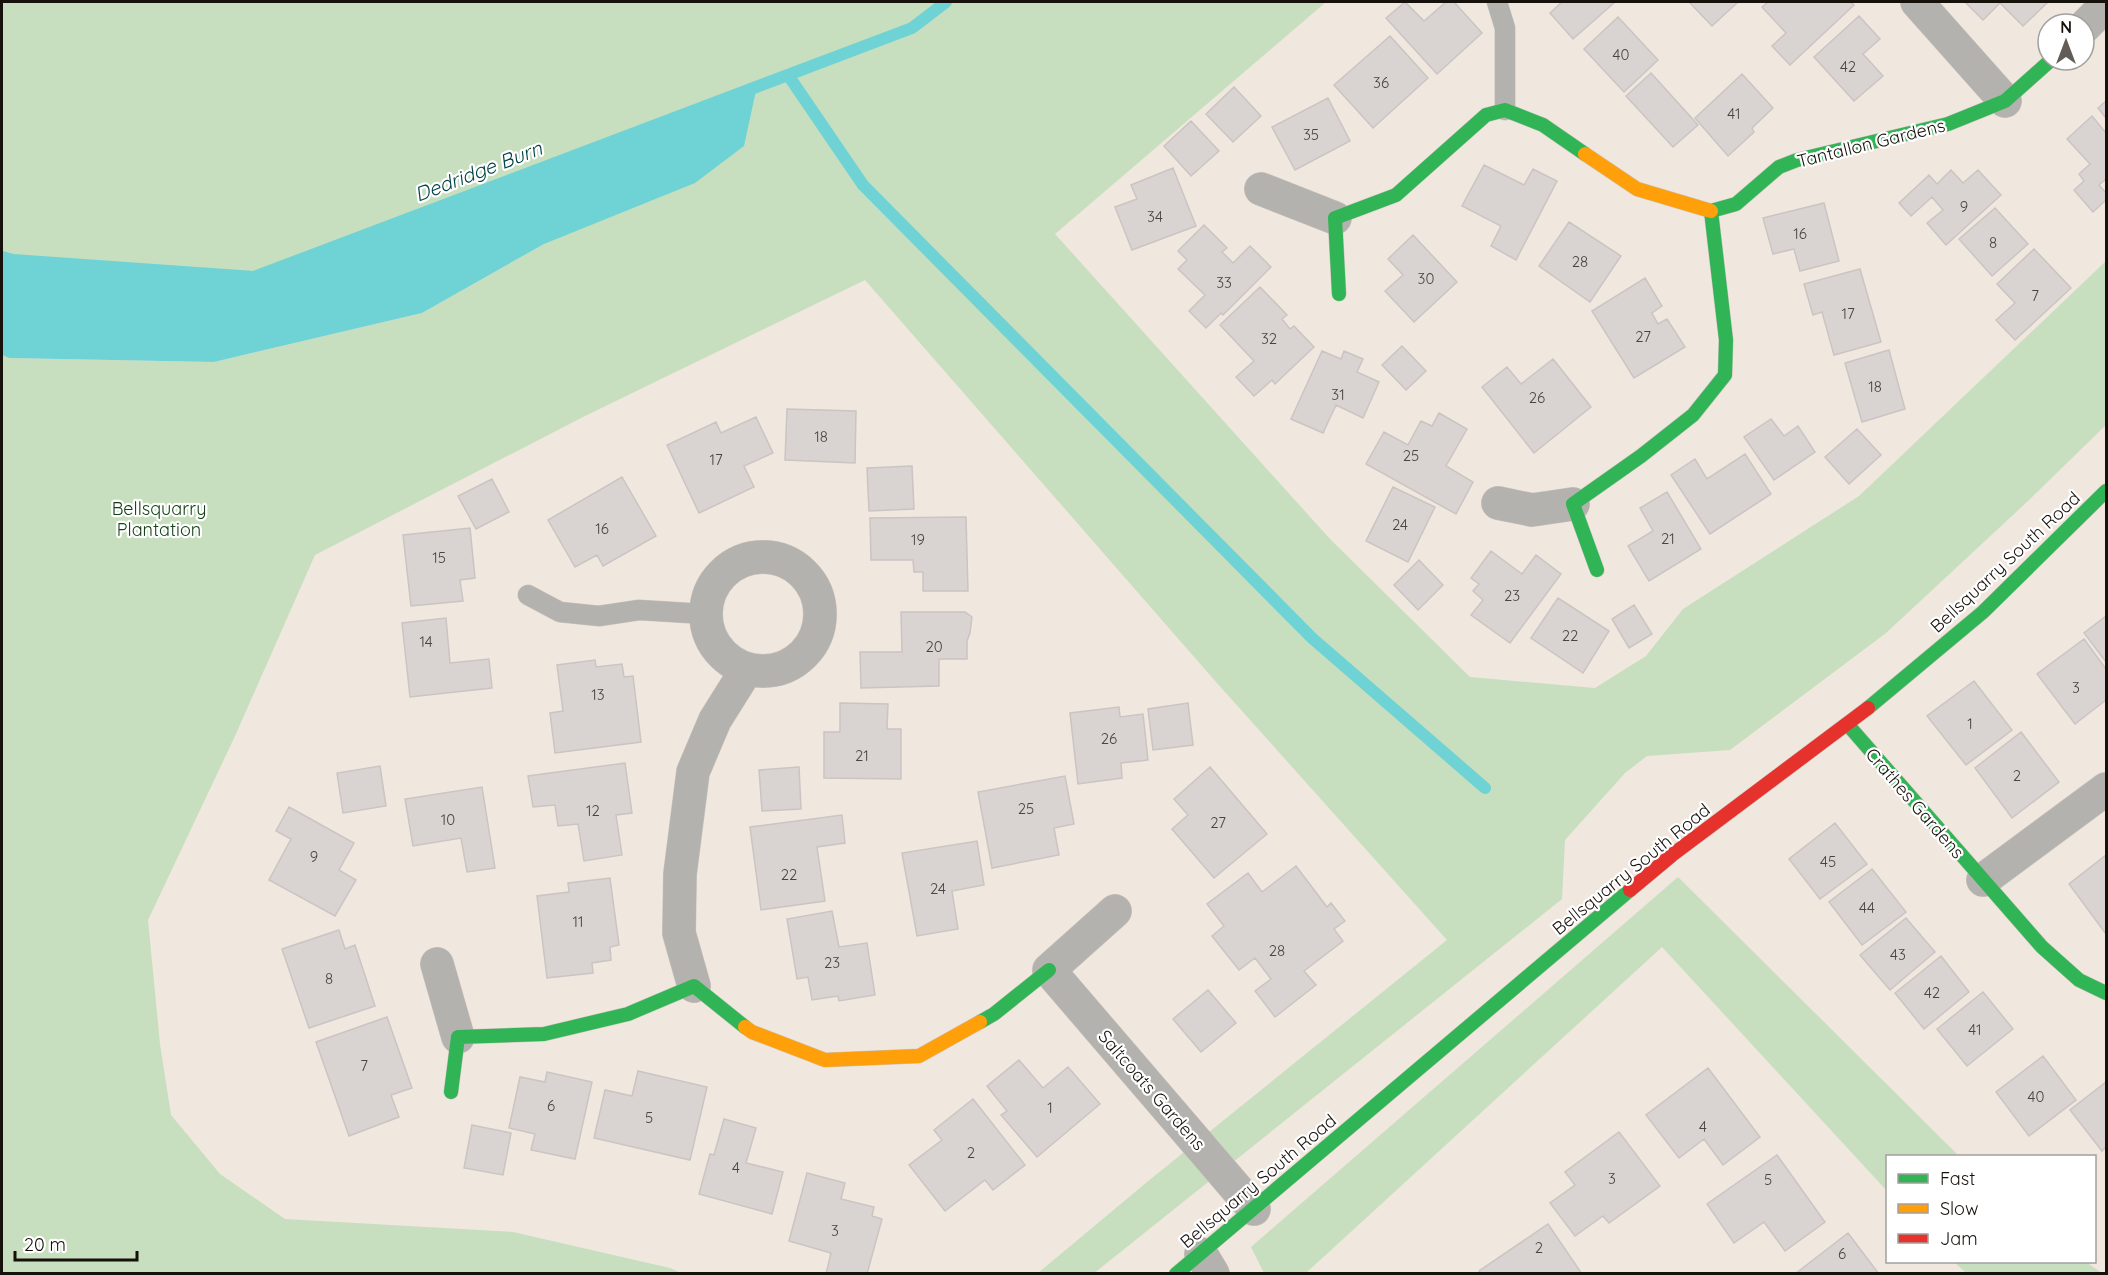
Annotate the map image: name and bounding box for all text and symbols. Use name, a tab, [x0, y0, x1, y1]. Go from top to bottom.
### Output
north arrow	[2036, 12, 2096, 72]
text: N	[2060, 17, 2072, 37]
house number: 40	[1613, 45, 1629, 64]
house number: 42	[1840, 57, 1856, 76]
house number: 36	[1373, 73, 1389, 92]
house number: 41	[1727, 104, 1741, 123]
street label: Tantallon Gardens	[1795, 113, 1947, 173]
house number: 35	[1303, 125, 1319, 144]
water label: Dedridge Burn	[411, 135, 546, 207]
house number: 9	[1960, 197, 1968, 216]
house number: 34	[1147, 207, 1163, 226]
house number: 16	[1793, 224, 1807, 243]
house number: 8	[1989, 233, 1997, 252]
house number: 28	[1572, 252, 1588, 271]
house number: 30	[1418, 269, 1434, 288]
house number: 33	[1216, 273, 1232, 292]
house number: 7	[2031, 286, 2039, 305]
house number: 17	[1841, 304, 1855, 323]
house number: 27	[1635, 327, 1651, 346]
house number: 32	[1261, 329, 1277, 348]
house number: 18	[1868, 377, 1882, 396]
house number: 31	[1331, 385, 1345, 404]
house number: 26	[1529, 388, 1545, 407]
house number: 18	[814, 427, 828, 446]
house number: 25	[1403, 446, 1419, 465]
house number: 17	[709, 450, 723, 469]
street label: Bellsquarry South Road	[1925, 486, 2085, 638]
park label: Bellsquarry Plantation	[112, 497, 206, 541]
house number: 24	[1392, 515, 1408, 534]
house number: 16	[595, 519, 609, 538]
house number: 21	[1661, 529, 1675, 548]
house number: 19	[911, 530, 925, 549]
house number: 15	[432, 548, 446, 567]
house number: 23	[1504, 586, 1520, 605]
house number: 22	[1562, 626, 1578, 645]
house number: 14	[419, 632, 433, 651]
house number: 20	[925, 637, 943, 656]
house number: 3	[2072, 678, 2080, 697]
house number: 13	[591, 685, 605, 704]
house number: 1	[1967, 714, 1973, 733]
house number: 26	[1101, 729, 1117, 748]
street label: Crathes Gardens	[1861, 743, 1969, 863]
house number: 21	[855, 746, 869, 765]
house number: 2	[2013, 766, 2021, 785]
street label: Bellsquarry South Road	[1547, 798, 1715, 940]
house number: 25	[1018, 799, 1034, 818]
house number: 12	[586, 801, 600, 820]
house number: 10	[441, 810, 455, 829]
house number: 27	[1210, 813, 1226, 832]
house number: 9	[310, 847, 318, 866]
house number: 45	[1820, 852, 1836, 871]
house number: 22	[781, 865, 797, 884]
house number: 24	[930, 879, 946, 898]
house number: 44	[1859, 898, 1875, 917]
house number: 11	[572, 912, 584, 931]
house number: 28	[1269, 941, 1285, 960]
house number: 43	[1890, 945, 1906, 964]
house number: 23	[824, 953, 840, 972]
house number: 8	[325, 969, 333, 988]
house number: 42	[1924, 983, 1940, 1002]
house number: 41	[1968, 1020, 1982, 1039]
street label: Saltcoats Gardens	[1093, 1025, 1211, 1155]
house number: 7	[360, 1056, 368, 1075]
house number: 40	[2028, 1087, 2044, 1106]
house number: 6	[547, 1096, 555, 1115]
house number: 1	[1047, 1098, 1053, 1117]
house number: 5	[645, 1108, 653, 1127]
street label: Bellsquarry South Road	[1175, 1109, 1341, 1253]
house number: 4	[1699, 1117, 1707, 1136]
house number: 2	[967, 1143, 975, 1162]
legend	[1886, 1155, 2096, 1263]
house number: 4	[732, 1158, 740, 1177]
text: Fast	[1940, 1167, 1975, 1190]
house number: 3	[1608, 1169, 1616, 1188]
house number: 5	[1764, 1170, 1772, 1189]
text: Slow	[1940, 1197, 1978, 1220]
house number: 3	[831, 1221, 839, 1240]
scale bar	[15, 1224, 136, 1262]
text: Jam	[1940, 1227, 1978, 1250]
text: 20 m	[24, 1233, 66, 1256]
house number: 2	[1535, 1238, 1543, 1257]
house number: 6	[1838, 1244, 1846, 1263]

